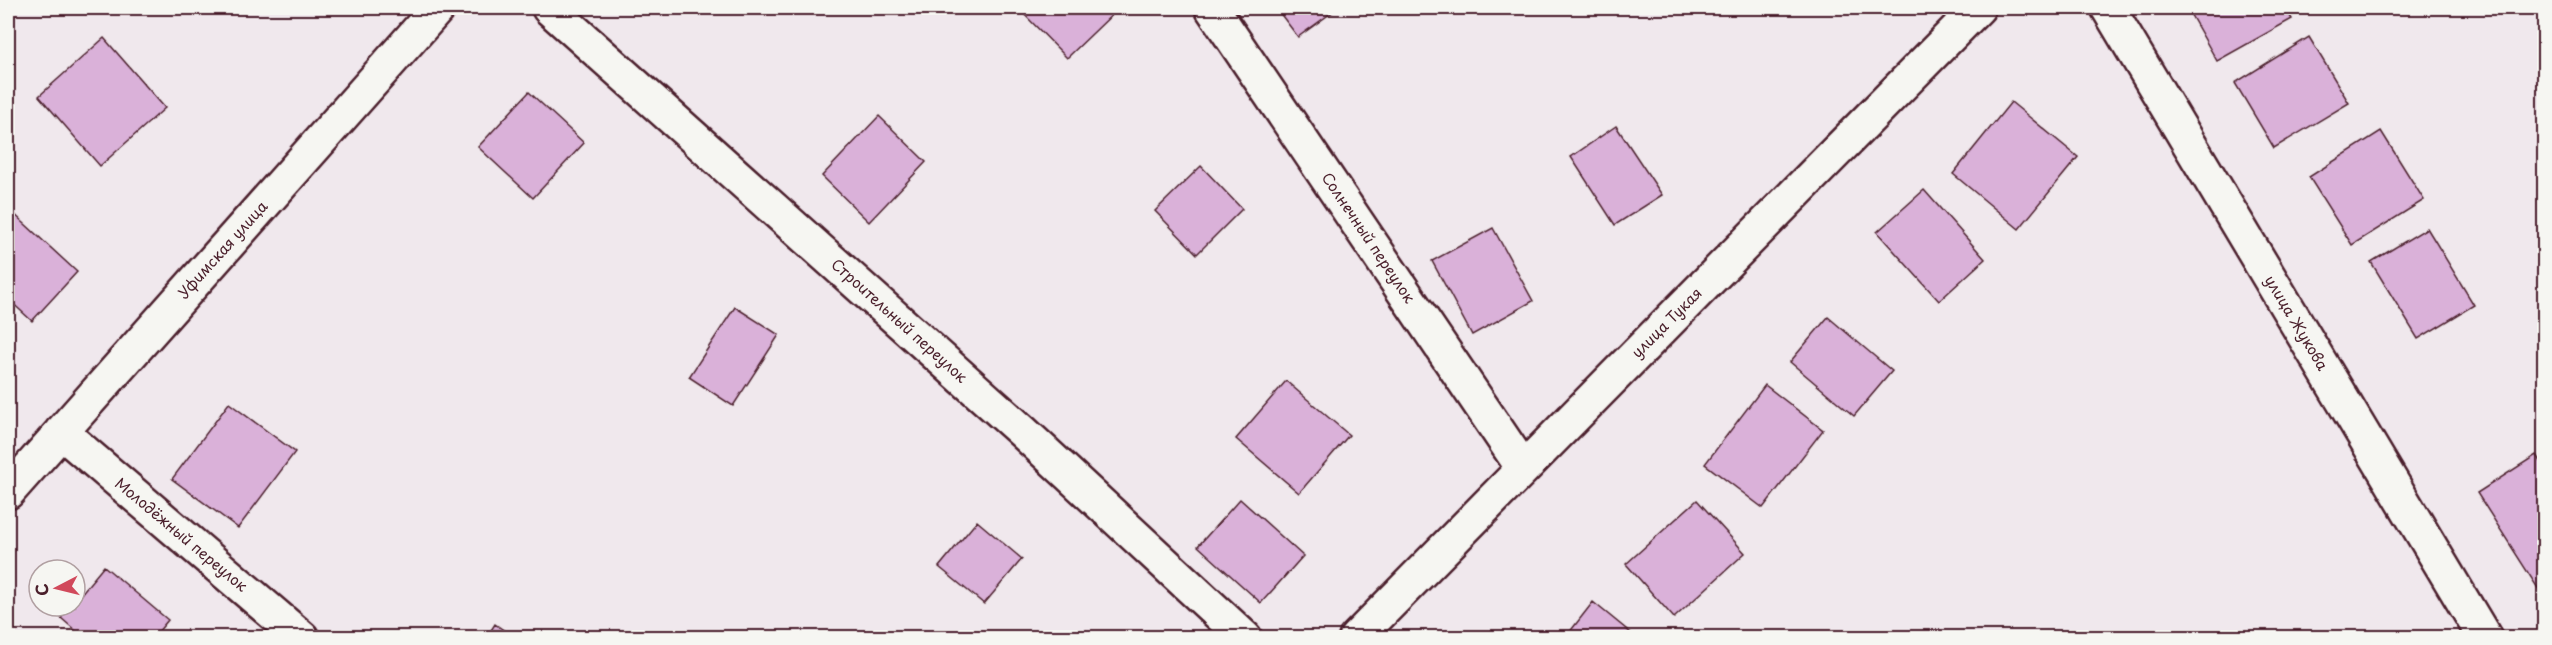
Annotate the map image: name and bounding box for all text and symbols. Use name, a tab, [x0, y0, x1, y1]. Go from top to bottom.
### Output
street label: Солнечный переулок	[1317, 167, 1422, 307]
street label: Уфимская улица	[172, 194, 273, 303]
street label: Строительный переулок	[827, 252, 973, 388]
street label: улица Жукова	[2260, 270, 2335, 375]
street label: улица Тукая	[1625, 281, 1707, 363]
street label: Молодёжный переулок	[111, 471, 253, 596]
north arrow	[27, 558, 87, 618]
text: С	[28, 583, 54, 597]

